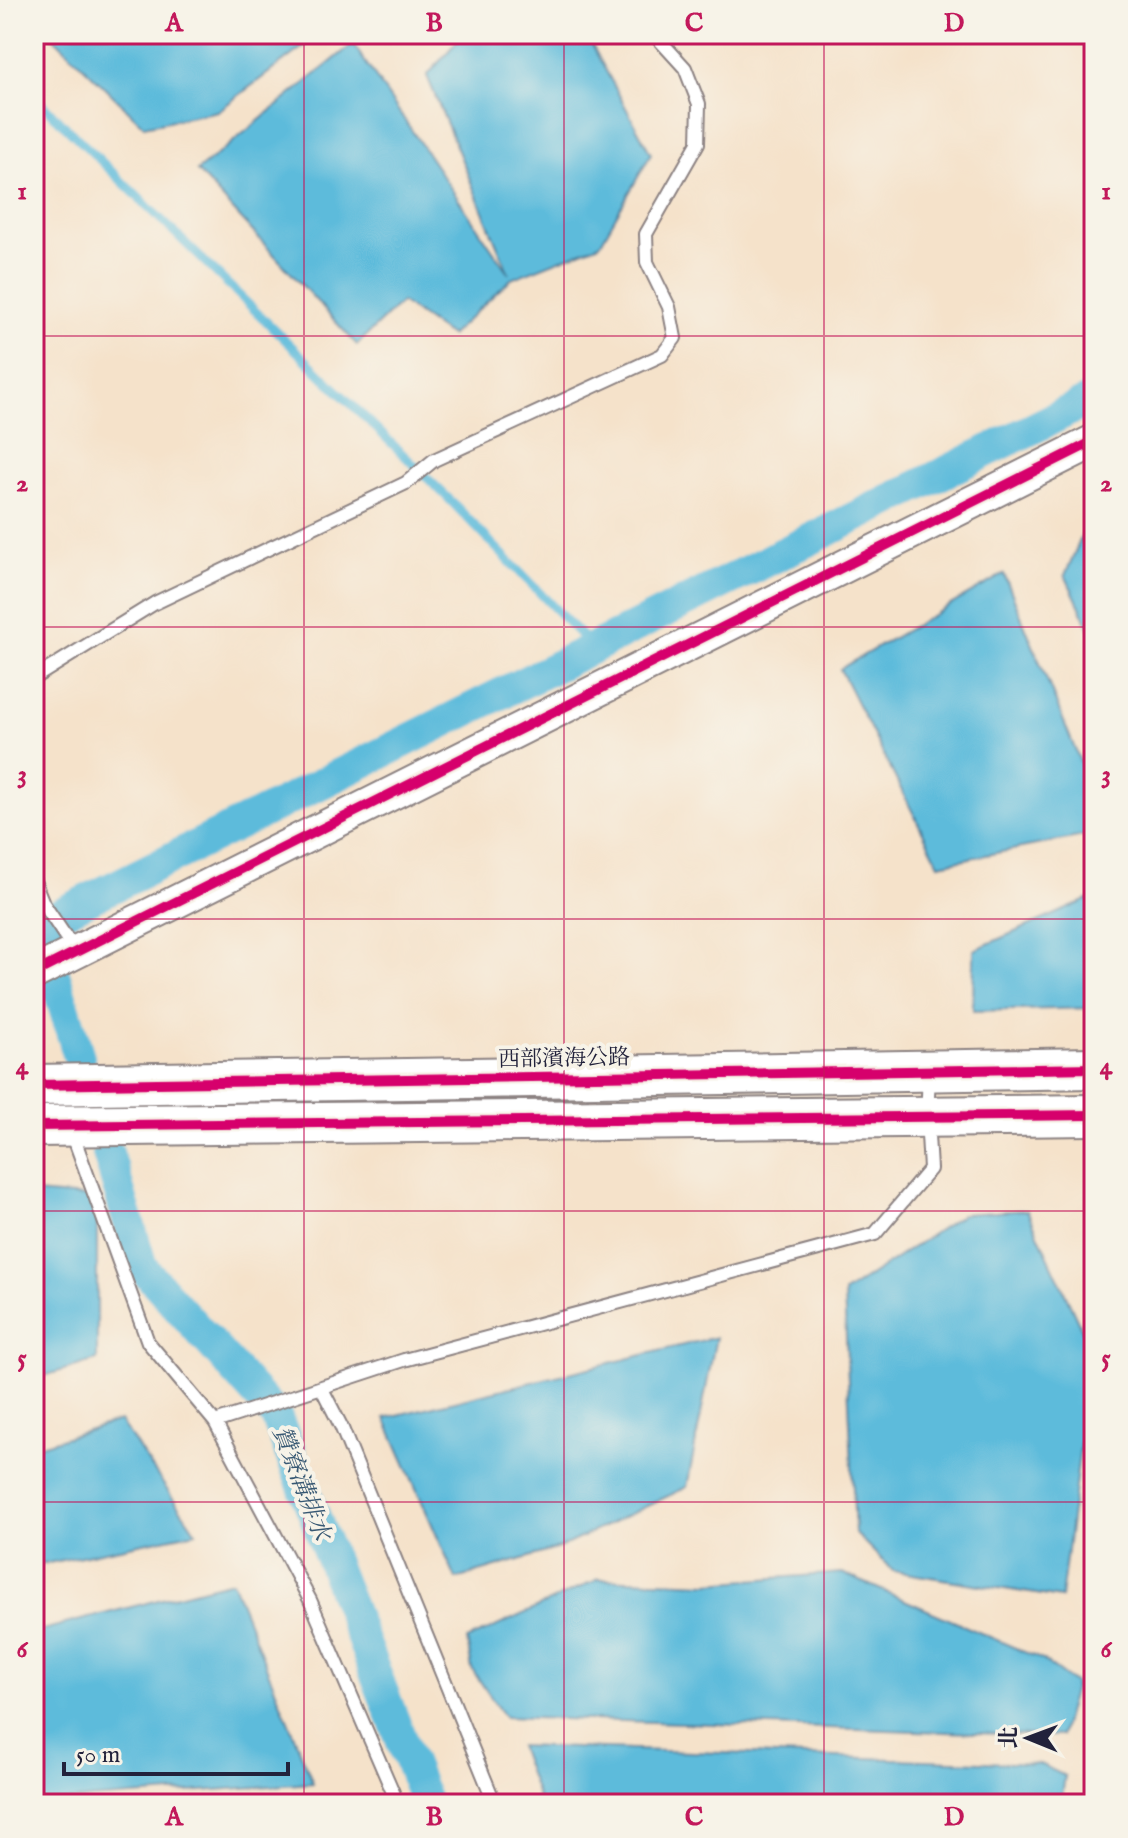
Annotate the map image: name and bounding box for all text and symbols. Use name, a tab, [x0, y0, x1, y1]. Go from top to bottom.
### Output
text: A	[164, 7, 184, 40]
text: B	[425, 7, 443, 40]
text: C	[685, 7, 704, 40]
text: D	[944, 7, 965, 40]
text: 1	[17, 175, 27, 208]
text: 1	[1101, 175, 1111, 208]
text: 2	[16, 467, 28, 500]
text: 2	[1100, 467, 1112, 500]
text: 3	[17, 758, 27, 791]
text: 3	[1101, 758, 1111, 791]
street label: 西部濱海公路	[498, 1044, 630, 1074]
text: 4	[16, 1050, 30, 1083]
text: 4	[1100, 1050, 1114, 1083]
text: 5	[17, 1342, 27, 1375]
text: 5	[1101, 1342, 1111, 1375]
water label: 贊寮溝排水	[265, 1422, 337, 1547]
text: 6	[17, 1633, 29, 1666]
text: 6	[1101, 1633, 1113, 1666]
north arrow	[988, 1698, 1068, 1778]
scale bar	[64, 1726, 288, 1776]
text: 北	[996, 1726, 1024, 1749]
text: 50 m	[76, 1740, 120, 1771]
text: A	[164, 1801, 184, 1834]
text: B	[425, 1801, 443, 1834]
text: C	[685, 1801, 704, 1834]
text: D	[944, 1801, 965, 1834]

